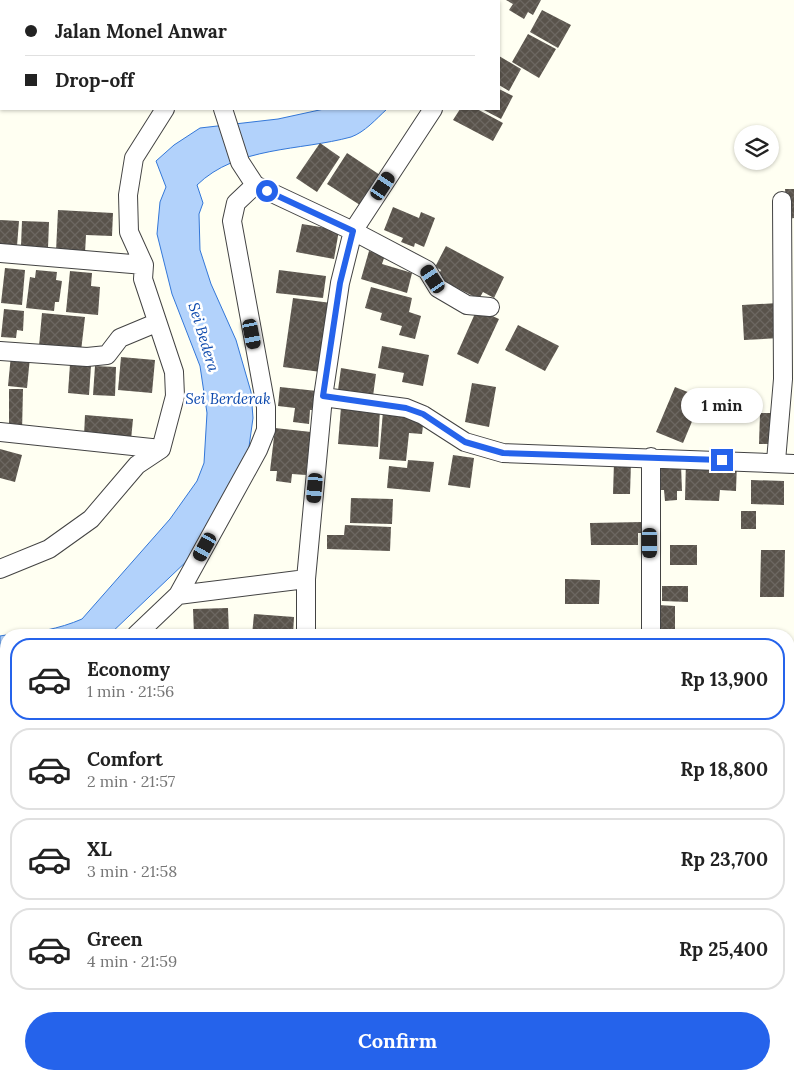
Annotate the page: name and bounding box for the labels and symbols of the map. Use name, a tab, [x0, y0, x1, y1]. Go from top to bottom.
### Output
car	[368, 169, 397, 203]
route start	[256, 180, 278, 202]
car	[418, 262, 447, 296]
water label: Sei Bedera	[185, 300, 224, 375]
car	[241, 318, 262, 350]
callout: 1 min	[681, 388, 763, 422]
water label: Sei Berderak	[185, 389, 271, 408]
route end	[711, 449, 733, 471]
car	[306, 472, 323, 504]
car	[642, 528, 657, 558]
car	[191, 530, 218, 564]

